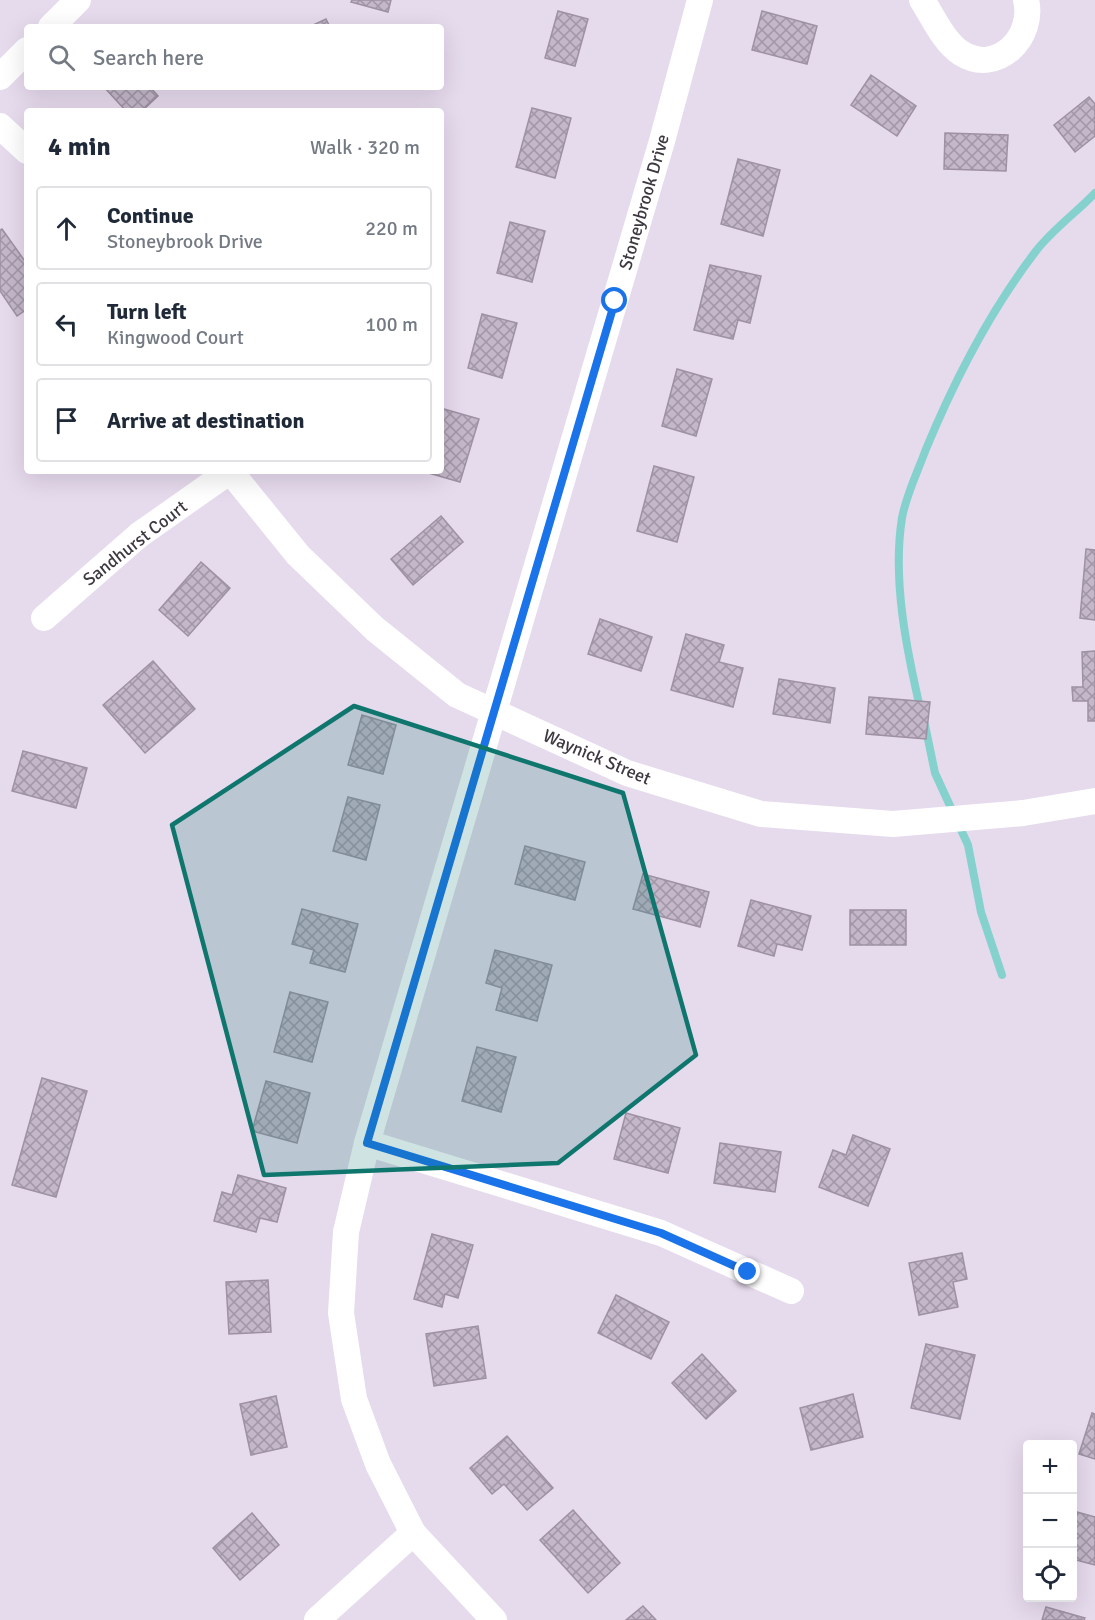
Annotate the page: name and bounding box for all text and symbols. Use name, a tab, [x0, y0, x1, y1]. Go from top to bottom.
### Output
search box	[24, 24, 444, 90]
icon: search	[45, 41, 78, 74]
text: Search here	[93, 44, 204, 71]
text: 4 min	[48, 131, 111, 163]
street label: Stoneybrook Drive	[614, 132, 674, 272]
text: Walk · 320 m	[310, 135, 420, 160]
text: Continue	[107, 202, 194, 229]
icon: ahead	[50, 212, 83, 245]
text: 220 m	[365, 216, 418, 241]
text: Stoneybrook Drive	[107, 229, 263, 254]
route start	[601, 287, 627, 313]
text: Turn left	[107, 298, 187, 325]
icon: left	[50, 308, 83, 341]
text: 100 m	[365, 312, 418, 337]
text: Kingwood Court	[107, 325, 244, 350]
icon: arrive	[50, 404, 83, 437]
text: Arrive at destination	[107, 407, 304, 434]
street label: Sandhurst Court	[79, 496, 191, 590]
street label: Waynick Street	[540, 724, 654, 790]
route end	[734, 1258, 760, 1284]
map controls	[1023, 1440, 1077, 1602]
button: +	[1023, 1440, 1077, 1494]
button: −	[1023, 1494, 1077, 1548]
button: locate	[1023, 1548, 1077, 1602]

